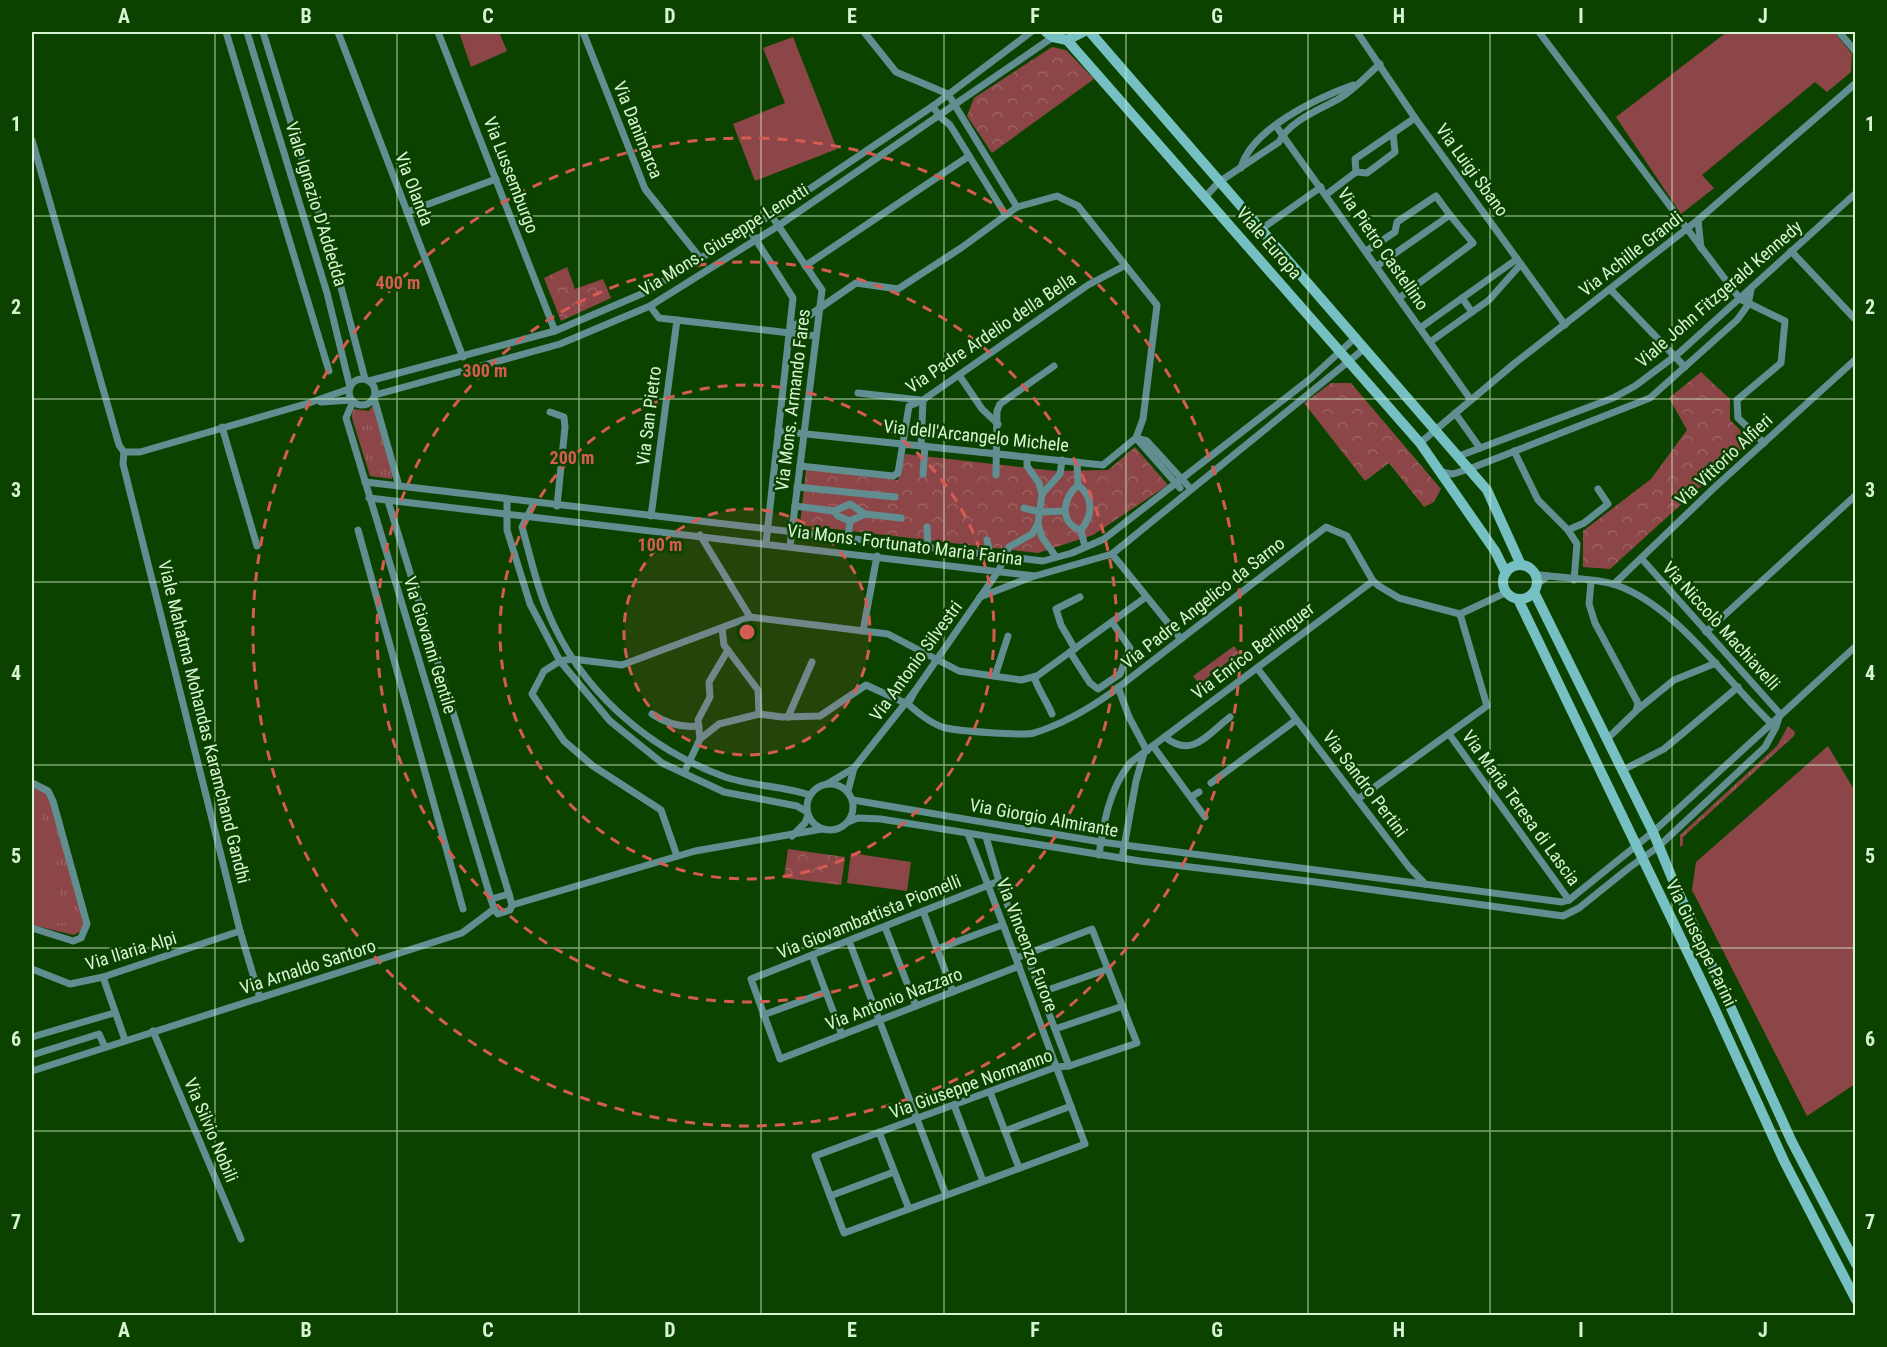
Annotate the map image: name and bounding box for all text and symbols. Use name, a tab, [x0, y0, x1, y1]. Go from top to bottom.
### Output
text: A	[118, 4, 130, 28]
text: B	[300, 4, 312, 28]
text: C	[482, 4, 494, 28]
text: D	[664, 4, 676, 28]
text: E	[847, 4, 857, 28]
text: F	[1030, 4, 1040, 28]
text: G	[1211, 4, 1223, 28]
text: H	[1393, 4, 1405, 28]
text: I	[1578, 4, 1584, 28]
text: J	[1758, 4, 1768, 28]
street label: Via Danimarca	[609, 78, 668, 182]
text: 1	[11, 112, 21, 136]
text: 1	[1865, 112, 1875, 136]
street label: Via Lussemburgo	[480, 114, 543, 236]
street label: Viale Ignazio D'Addedda	[281, 119, 352, 289]
street label: Via Luigi Sbano	[1432, 119, 1513, 220]
street label: Via Olanda	[391, 149, 438, 228]
street label: Via Mons. Giuseppe Lenotti	[635, 179, 812, 300]
street label: Via Pietro Castellino	[1333, 184, 1433, 314]
street label: Viale Europa	[1232, 202, 1306, 283]
street label: Via Achille Grandi	[1575, 207, 1687, 301]
street label: Viale John Fitzgerald Kennedy	[1631, 215, 1806, 372]
street label: Via Padre Ardelio della Bella	[902, 268, 1080, 397]
text: 400 m	[376, 272, 420, 293]
text: 2	[11, 295, 21, 319]
text: 2	[1865, 295, 1875, 319]
street label: Via Mons. Armando Fares	[771, 308, 814, 492]
text: 300 m	[463, 360, 507, 381]
street label: Via San Pietro	[632, 365, 665, 467]
street label: Via Vittorio Alfieri	[1671, 409, 1776, 510]
street label: Via dell'Arcangelo Michele	[882, 415, 1070, 456]
text: 200 m	[550, 447, 594, 468]
text: 3	[11, 478, 21, 502]
text: 3	[1865, 478, 1875, 502]
street label: Via Mons. Fortunato Maria Farina	[786, 520, 1024, 569]
street label: Via Padre Angelico da Sarno	[1117, 532, 1288, 673]
text: 100 m	[638, 534, 682, 555]
street label: Via Niccolò Machiavelli	[1658, 557, 1785, 694]
street label: Viale Mahatma Mohandas Karamchand Gandhi	[154, 558, 255, 886]
street label: Via Giovanni Gentile	[400, 574, 461, 716]
street label: Via Antonio Silvestri	[865, 597, 966, 725]
street label: Via Enrico Berlinguer	[1187, 597, 1319, 704]
centre of rings	[737, 622, 757, 642]
text: 4	[11, 661, 21, 685]
text: 4	[1865, 661, 1875, 685]
street label: Via Sandro Pertini	[1319, 726, 1412, 841]
street label: Via Maria Teresa di Lascia	[1458, 726, 1585, 889]
street label: Via Giorgio Almirante	[968, 794, 1120, 841]
text: 5	[11, 844, 21, 868]
text: 5	[1865, 844, 1875, 868]
street label: Via Giovambattista Piomelli	[774, 870, 964, 963]
street label: Via Vincenzo Furore	[992, 875, 1063, 1015]
street label: Via Giuseppe Parini	[1662, 876, 1741, 1010]
street label: Via Ilaria Alpi	[83, 927, 179, 974]
street label: Via Arnaldo Santoro	[237, 935, 378, 998]
street label: Via Antonio Nazzaro	[822, 963, 965, 1034]
text: 6	[11, 1027, 21, 1051]
text: 6	[1865, 1027, 1875, 1051]
street label: Via Giuseppe Normanno	[887, 1044, 1055, 1123]
street label: Via Silvio Nobili	[180, 1075, 243, 1185]
text: 7	[11, 1210, 21, 1234]
text: 7	[1865, 1210, 1875, 1234]
text: A	[118, 1318, 130, 1342]
text: B	[300, 1318, 312, 1342]
text: C	[482, 1318, 494, 1342]
text: D	[664, 1318, 676, 1342]
text: E	[847, 1318, 857, 1342]
text: F	[1030, 1318, 1040, 1342]
text: G	[1211, 1318, 1223, 1342]
text: H	[1393, 1318, 1405, 1342]
text: I	[1578, 1318, 1584, 1342]
text: J	[1758, 1318, 1768, 1342]

